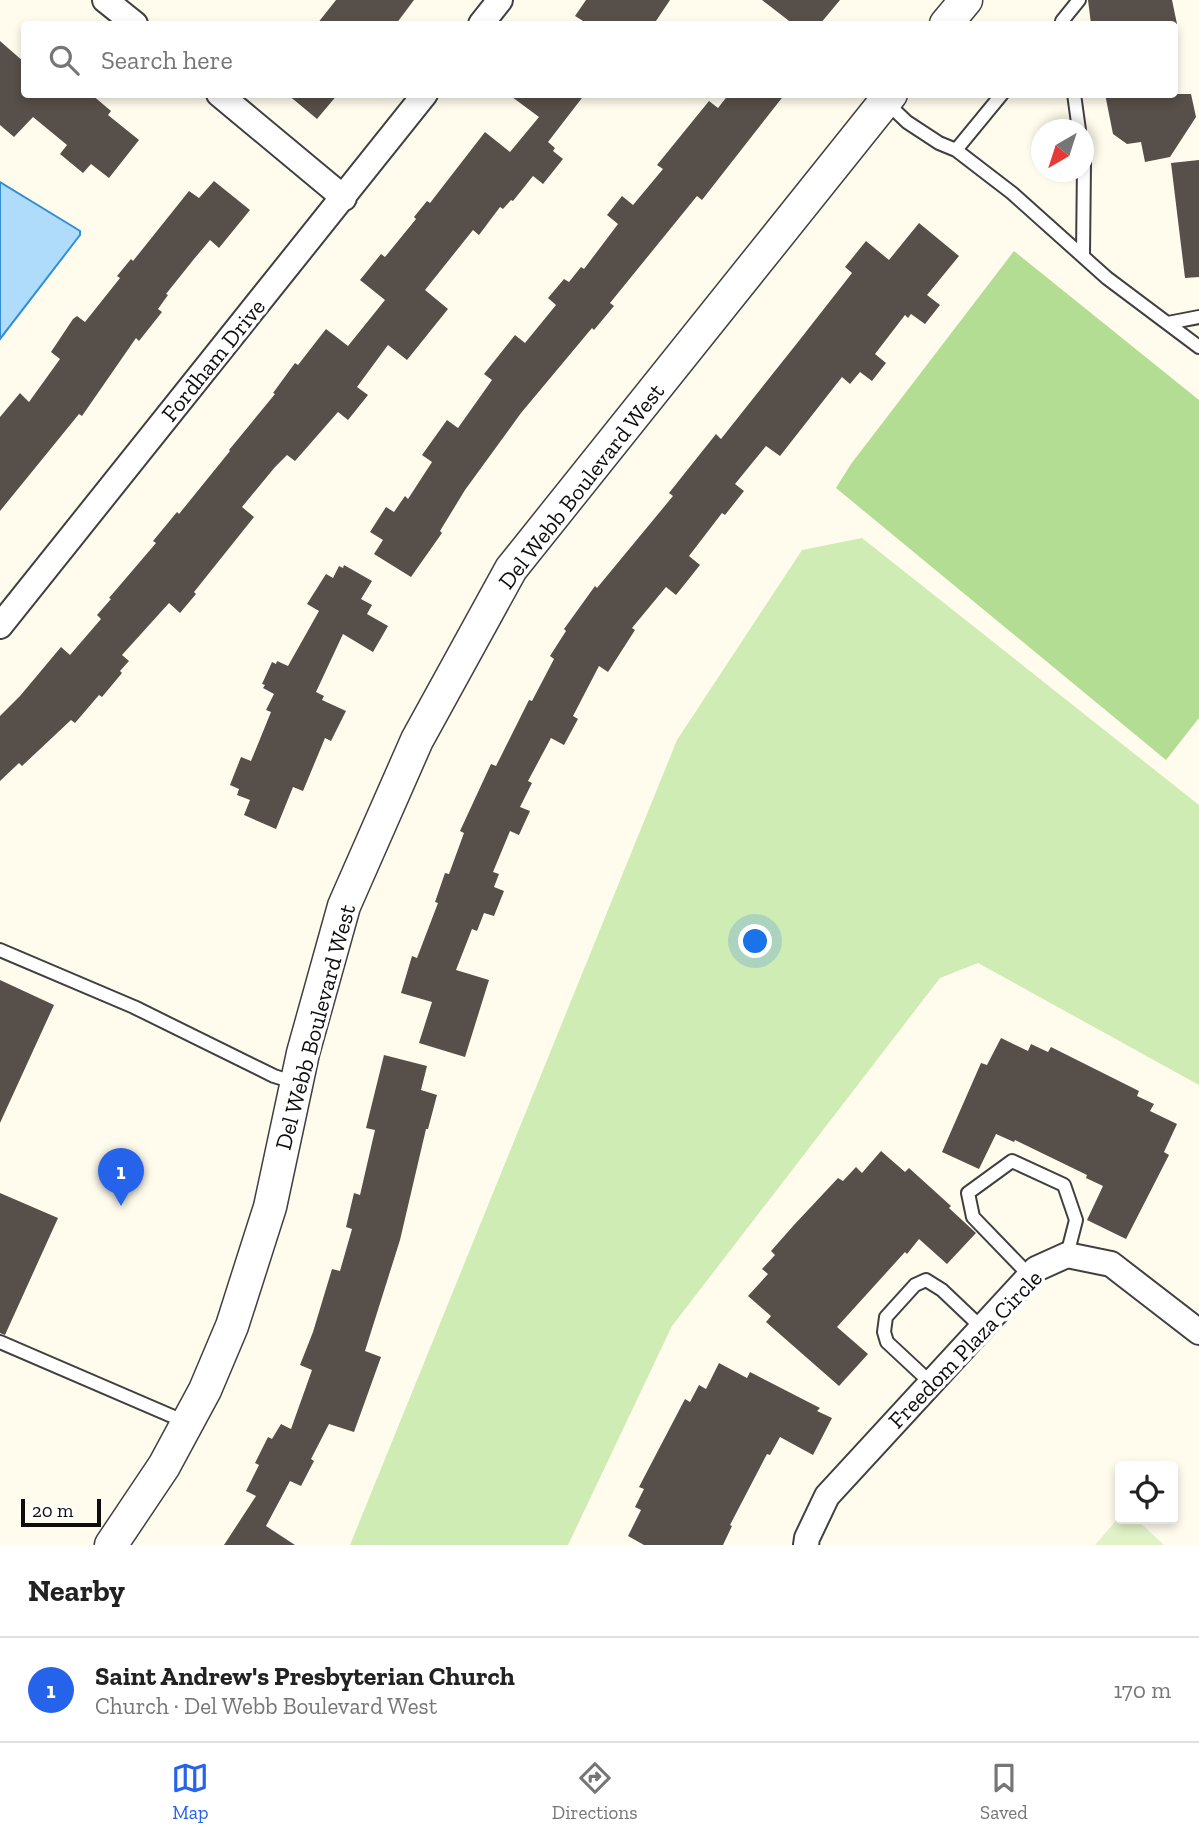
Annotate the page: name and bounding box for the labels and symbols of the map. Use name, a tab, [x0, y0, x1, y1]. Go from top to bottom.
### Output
north arrow	[1031, 119, 1094, 182]
street label: Fordham Drive	[155, 293, 271, 427]
street label: Del Webb Boulevard West	[492, 377, 670, 594]
street label: Del Webb Boulevard West	[269, 901, 361, 1153]
your location	[738, 924, 772, 958]
pin: 1	[98, 1148, 144, 1206]
street label: Freedom Plaza Circle	[882, 1264, 1048, 1434]
scale bar	[21, 1496, 102, 1528]

